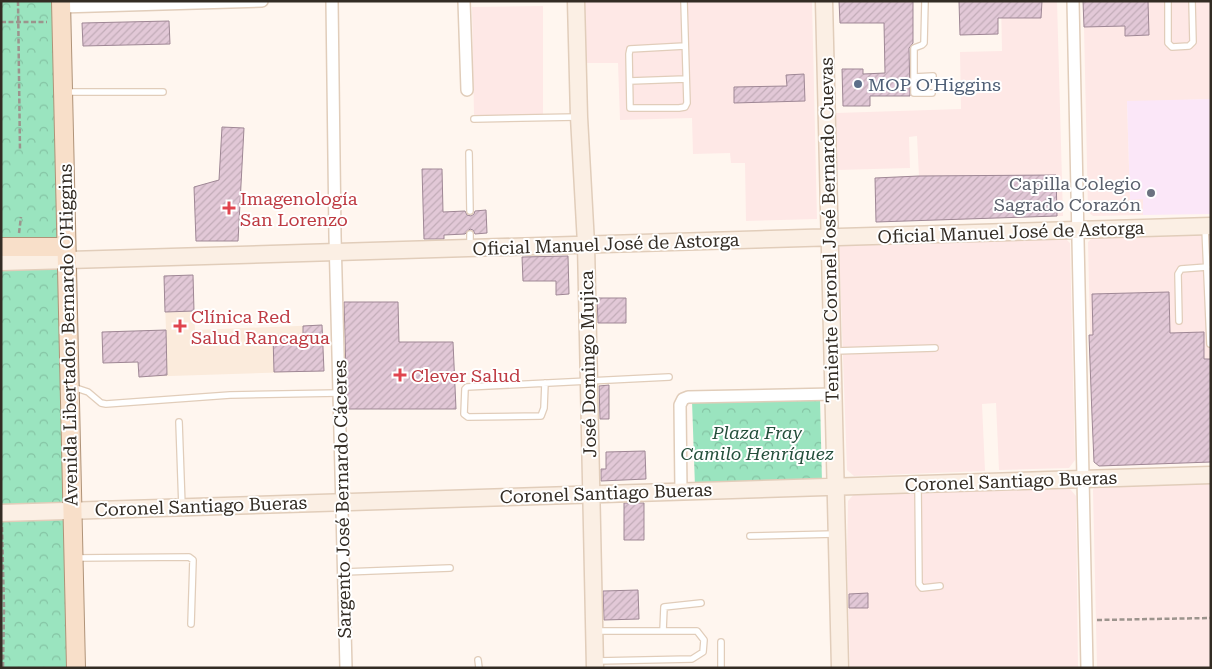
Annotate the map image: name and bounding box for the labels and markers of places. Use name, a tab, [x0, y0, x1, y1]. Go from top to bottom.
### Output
place label: MOP O'Higgins	[868, 74, 1001, 95]
marker: MOP O'Higgins	[852, 78, 864, 90]
place label: Capilla Colegio Sagrado Corazón	[994, 173, 1141, 215]
marker: Capilla Colegio Sagrado Corazón	[1145, 187, 1157, 199]
place label: Imagenología San Lorenzo	[240, 188, 358, 230]
marker: Imagenología San Lorenzo	[222, 201, 236, 215]
place label: Clínica Red Salud Rancagua	[191, 306, 330, 348]
marker: Clínica Red Salud Rancagua	[173, 319, 187, 333]
place label: Clever Salud	[411, 365, 521, 386]
marker: Clever Salud	[393, 368, 407, 382]

